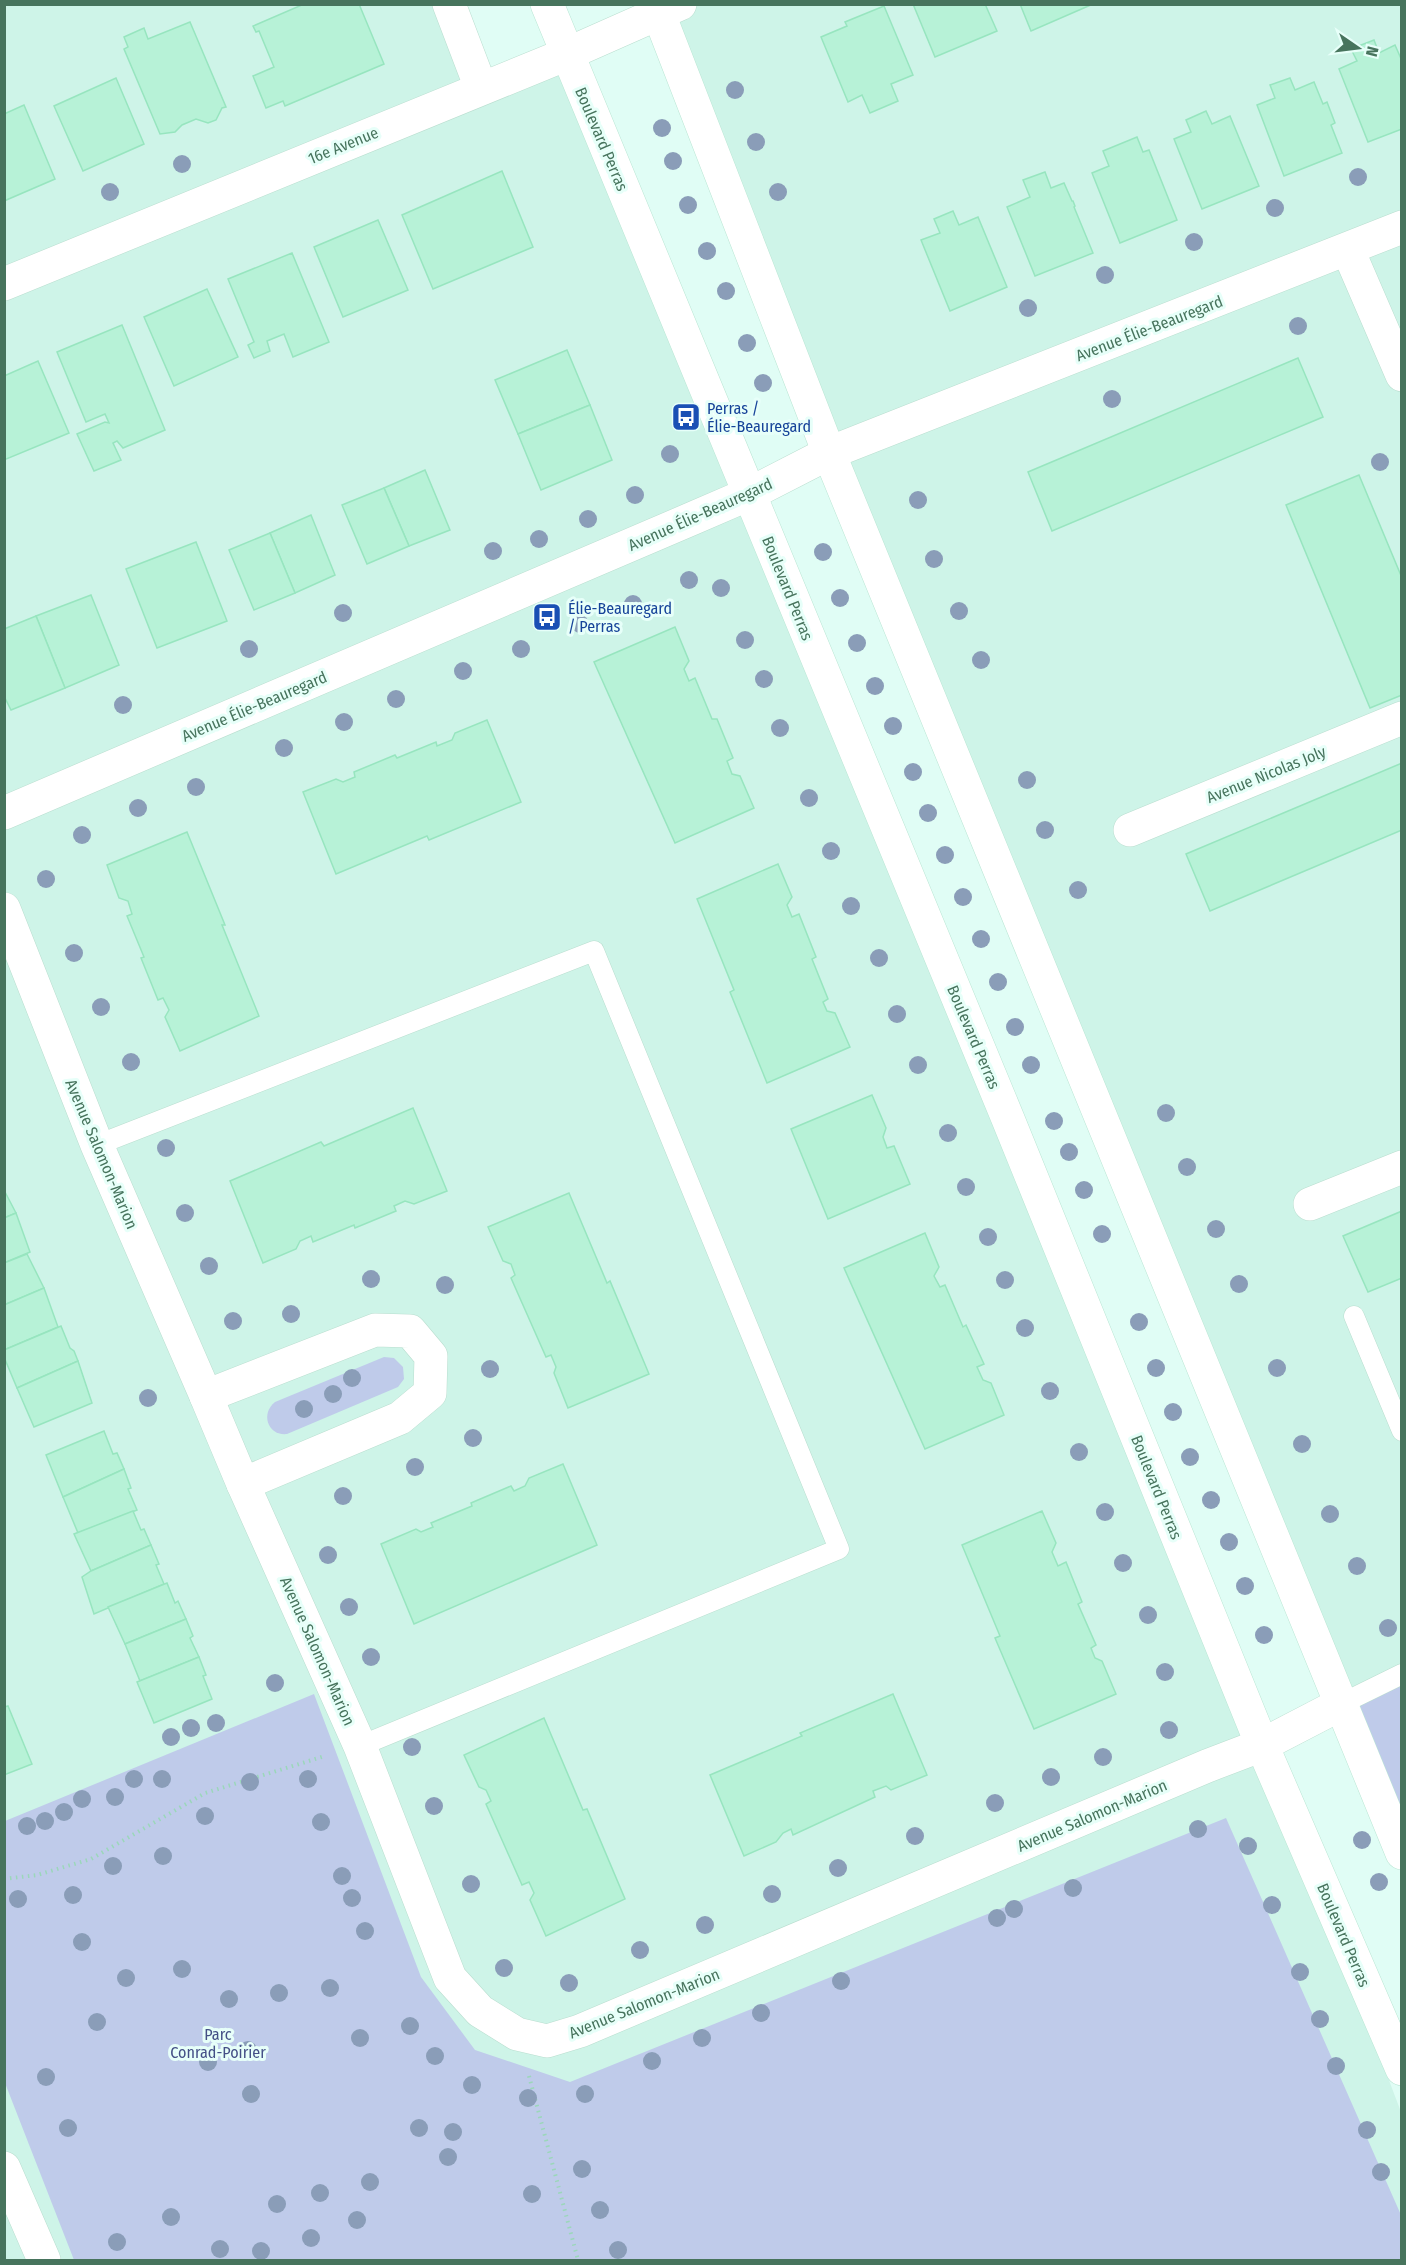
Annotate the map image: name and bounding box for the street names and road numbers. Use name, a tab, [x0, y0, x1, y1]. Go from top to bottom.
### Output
street label: Boulevard Perras	[571, 85, 632, 194]
street label: 16e Avenue	[305, 123, 381, 168]
street label: Avenue Élie-Beauregard	[1073, 292, 1225, 365]
street label: Avenue Élie-Beauregard	[625, 474, 775, 555]
street label: Boulevard Perras	[758, 533, 817, 643]
street label: Avenue Élie-Beauregard	[179, 667, 330, 746]
street label: Avenue Nicolas Joly	[1204, 742, 1329, 807]
street label: Boulevard Perras	[943, 983, 1004, 1092]
street label: Avenue Salomon-Marion	[61, 1076, 142, 1232]
street label: Boulevard Perras	[1127, 1432, 1186, 1542]
street label: Avenue Salomon-Marion	[276, 1574, 359, 1729]
street label: Avenue Salomon-Marion	[1014, 1775, 1170, 1856]
street label: Boulevard Perras	[1313, 1881, 1374, 1990]
street label: Avenue Salomon-Marion	[566, 1965, 722, 2042]

